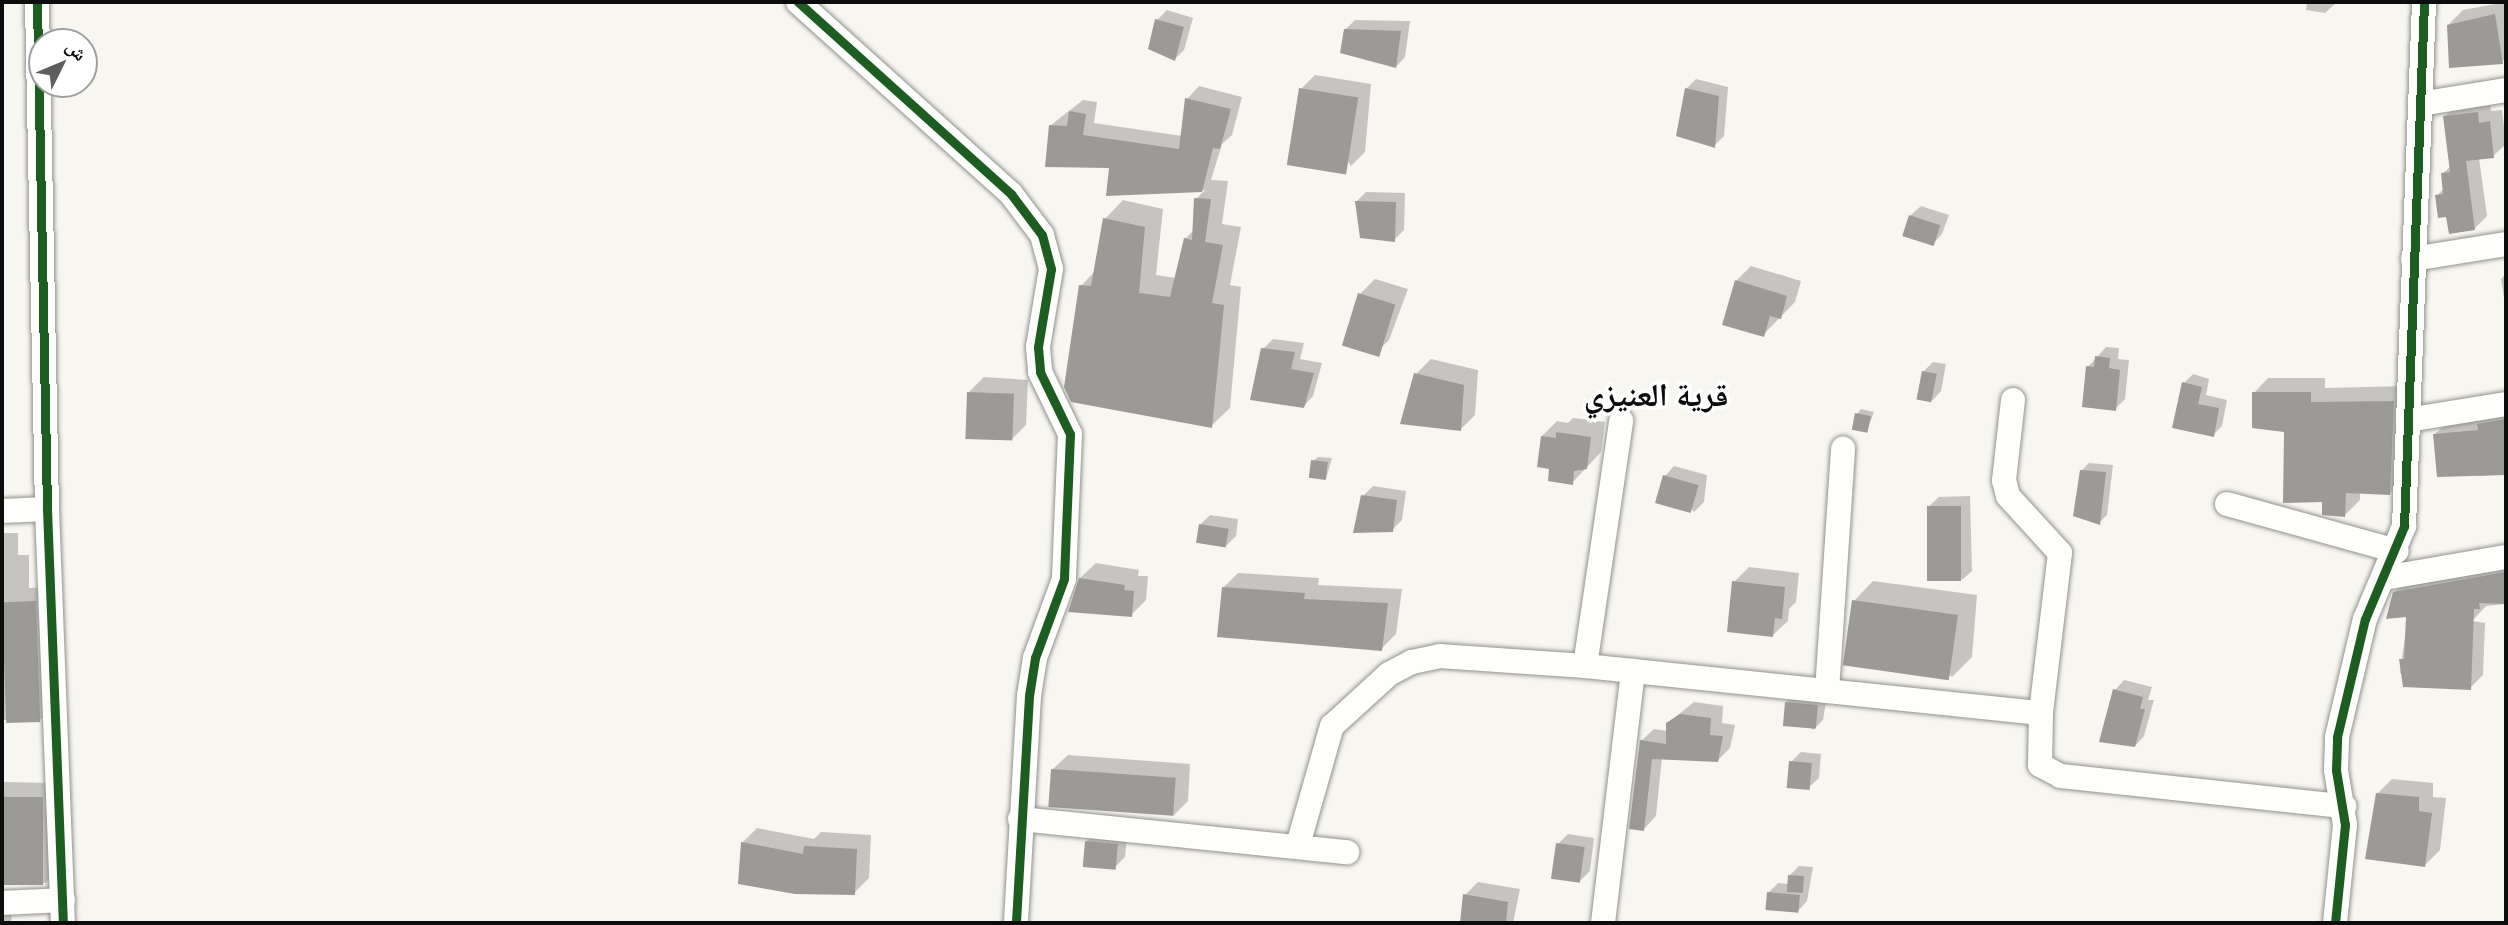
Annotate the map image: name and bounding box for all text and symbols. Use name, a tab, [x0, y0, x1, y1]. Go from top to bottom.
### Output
north arrow	[28, 28, 98, 98]
text: ش	[61, 34, 93, 66]
district label: قرية العنيزي	[1584, 375, 1728, 413]

